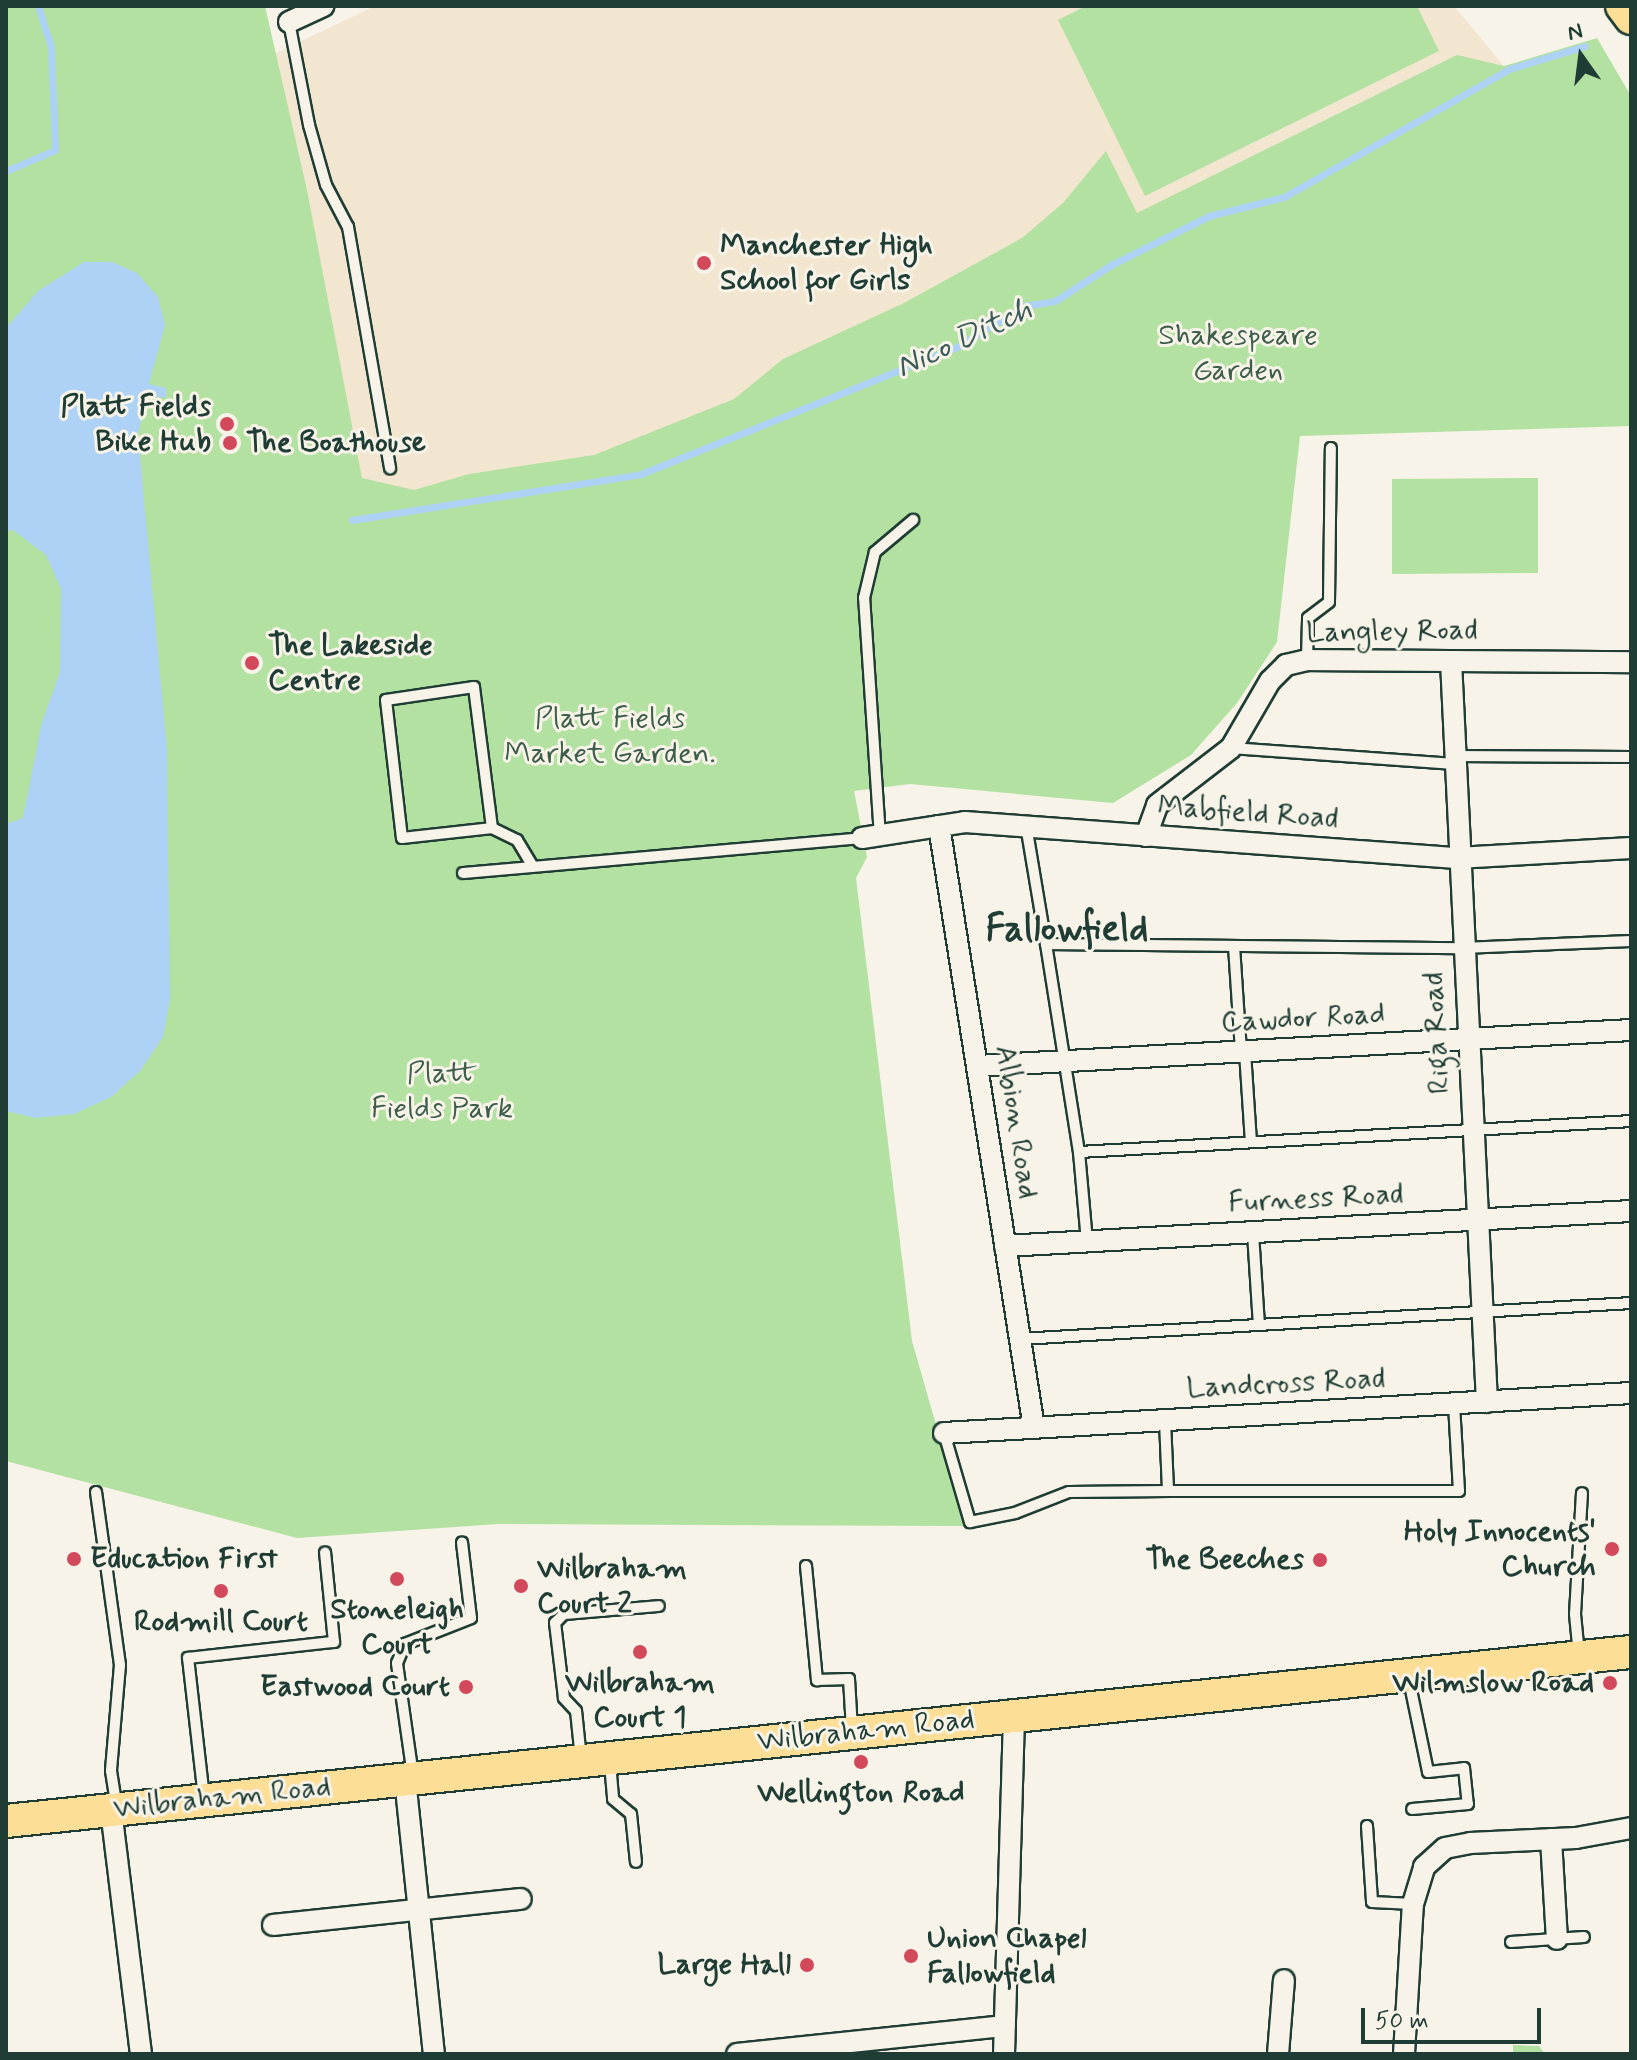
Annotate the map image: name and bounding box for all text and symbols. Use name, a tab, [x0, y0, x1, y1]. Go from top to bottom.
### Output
north arrow	[1541, 16, 1621, 96]
text: N	[1565, 17, 1586, 48]
place label: Manchester High School for Girls	[720, 228, 933, 298]
marker: Manchester High School for Girls	[695, 254, 713, 272]
water label: Nico Ditch	[894, 293, 1034, 385]
park label: Shakespeare Garden	[1158, 318, 1318, 388]
place label: Platt Fields Bike Hub	[60, 389, 211, 460]
marker: Platt Fields Bike Hub	[218, 415, 236, 433]
place label: The Boathouse	[246, 425, 422, 461]
marker: The Boathouse	[221, 434, 239, 452]
street label: Langley Road	[1306, 613, 1478, 651]
place label: The Lakeside Centre	[268, 628, 433, 698]
marker: The Lakeside Centre	[243, 654, 261, 672]
park label: Platt Fields Market Garden.	[508, 701, 712, 772]
street label: Mabfield Road	[1157, 789, 1339, 837]
district label: Fallowfield	[986, 907, 1148, 953]
street label: Riga Road	[1416, 972, 1458, 1094]
street label: Cawdor Road	[1220, 997, 1386, 1041]
street label: Albion Road	[986, 1043, 1046, 1201]
park label: Platt Fields Park	[372, 1056, 512, 1126]
street label: Furness Road	[1228, 1176, 1404, 1222]
street label: Landcross Road	[1187, 1361, 1385, 1407]
place label: Holy Innocents' Church	[1405, 1514, 1596, 1584]
marker: Holy Innocents' Church	[1603, 1540, 1621, 1558]
place label: Education First	[90, 1541, 273, 1577]
place label: The Beeches	[1146, 1542, 1304, 1578]
marker: Education First	[65, 1550, 83, 1568]
place label: Wilbraham Court 2	[537, 1551, 687, 1622]
marker: The Beeches	[1311, 1551, 1329, 1569]
marker: Stoneleigh Court	[388, 1570, 406, 1588]
marker: Wilbraham Court 2	[512, 1577, 530, 1595]
marker: Rodmill Court	[212, 1582, 230, 1600]
place label: Stoneleigh Court	[330, 1592, 464, 1662]
place label: Rodmill Court	[131, 1604, 311, 1640]
marker: Wilbraham Court 1	[631, 1643, 649, 1661]
place label: Wilbraham Court 1	[565, 1665, 715, 1736]
place label: Wilmslow Road	[1395, 1665, 1594, 1701]
place label: Eastwood Court	[257, 1669, 450, 1705]
marker: Wilmslow Road	[1601, 1674, 1619, 1692]
marker: Eastwood Court	[457, 1678, 475, 1696]
street label: Wilbraham Road	[756, 1702, 976, 1760]
marker: Wellington Road	[852, 1753, 870, 1771]
street label: Wilbraham Road	[112, 1769, 332, 1827]
place label: Wellington Road	[759, 1775, 963, 1811]
place label: Union Chapel Fallowfield	[927, 1921, 1090, 1992]
place label: Large Hall	[660, 1947, 791, 1983]
marker: Union Chapel Fallowfield	[902, 1947, 920, 1965]
marker: Large Hall	[798, 1956, 816, 1974]
scale bar	[1365, 1992, 1545, 2042]
text: 50 m	[1375, 2006, 1429, 2037]

